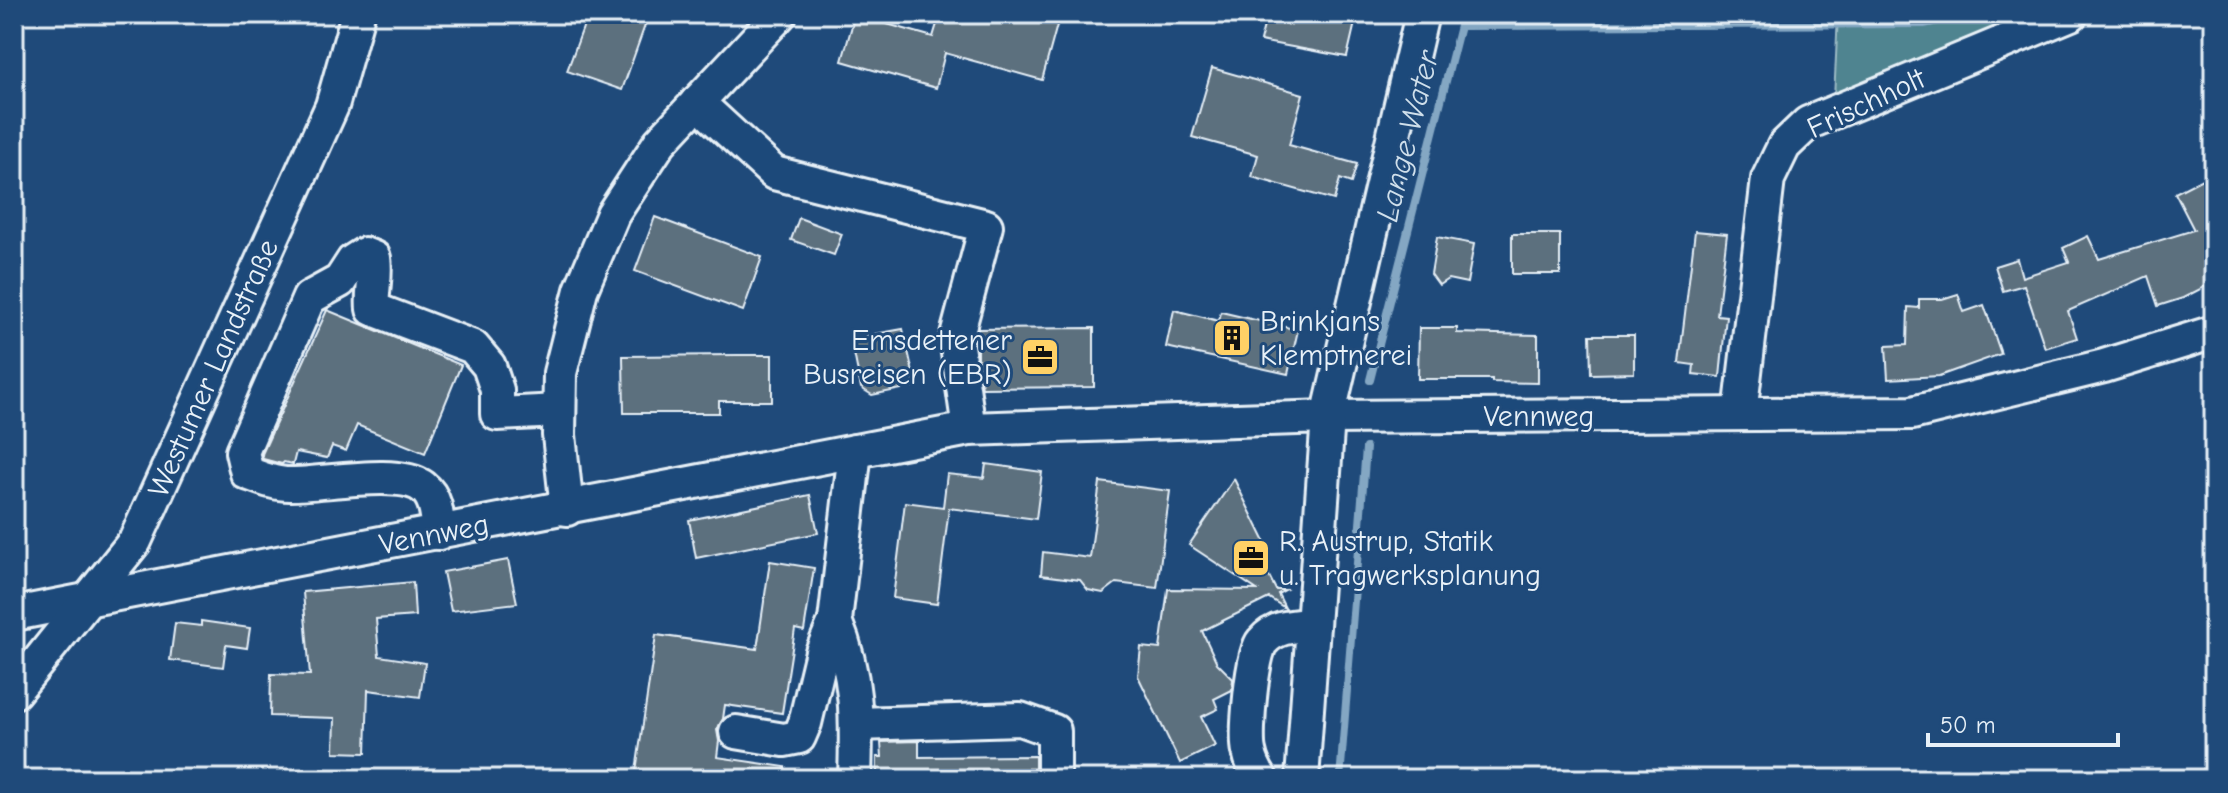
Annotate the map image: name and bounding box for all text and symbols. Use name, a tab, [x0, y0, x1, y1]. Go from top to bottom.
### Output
water label: Lange Water	[1368, 46, 1447, 225]
street label: Frischholt	[1802, 60, 1932, 146]
street label: Westumer Landstraße	[141, 234, 286, 502]
place label: Brinkjans Klemptnerei	[1260, 304, 1412, 373]
building icon: Brinkjans Klemptnerei	[1211, 317, 1253, 359]
place label: Emsdettener Busreisen (EBR)	[803, 323, 1012, 392]
office icon: Emsdettener Busreisen (EBR)	[1019, 336, 1061, 378]
street label: Vennweg	[1484, 399, 1594, 434]
street label: Vennweg	[376, 507, 492, 562]
place label: R. Austrup, Statik u. Tragwerksplanung	[1279, 524, 1541, 593]
office icon: R. Austrup, Statik u. Tragwerksplanung	[1230, 537, 1272, 579]
scale bar	[1928, 697, 2118, 747]
text: 50 m	[1940, 711, 1996, 739]

